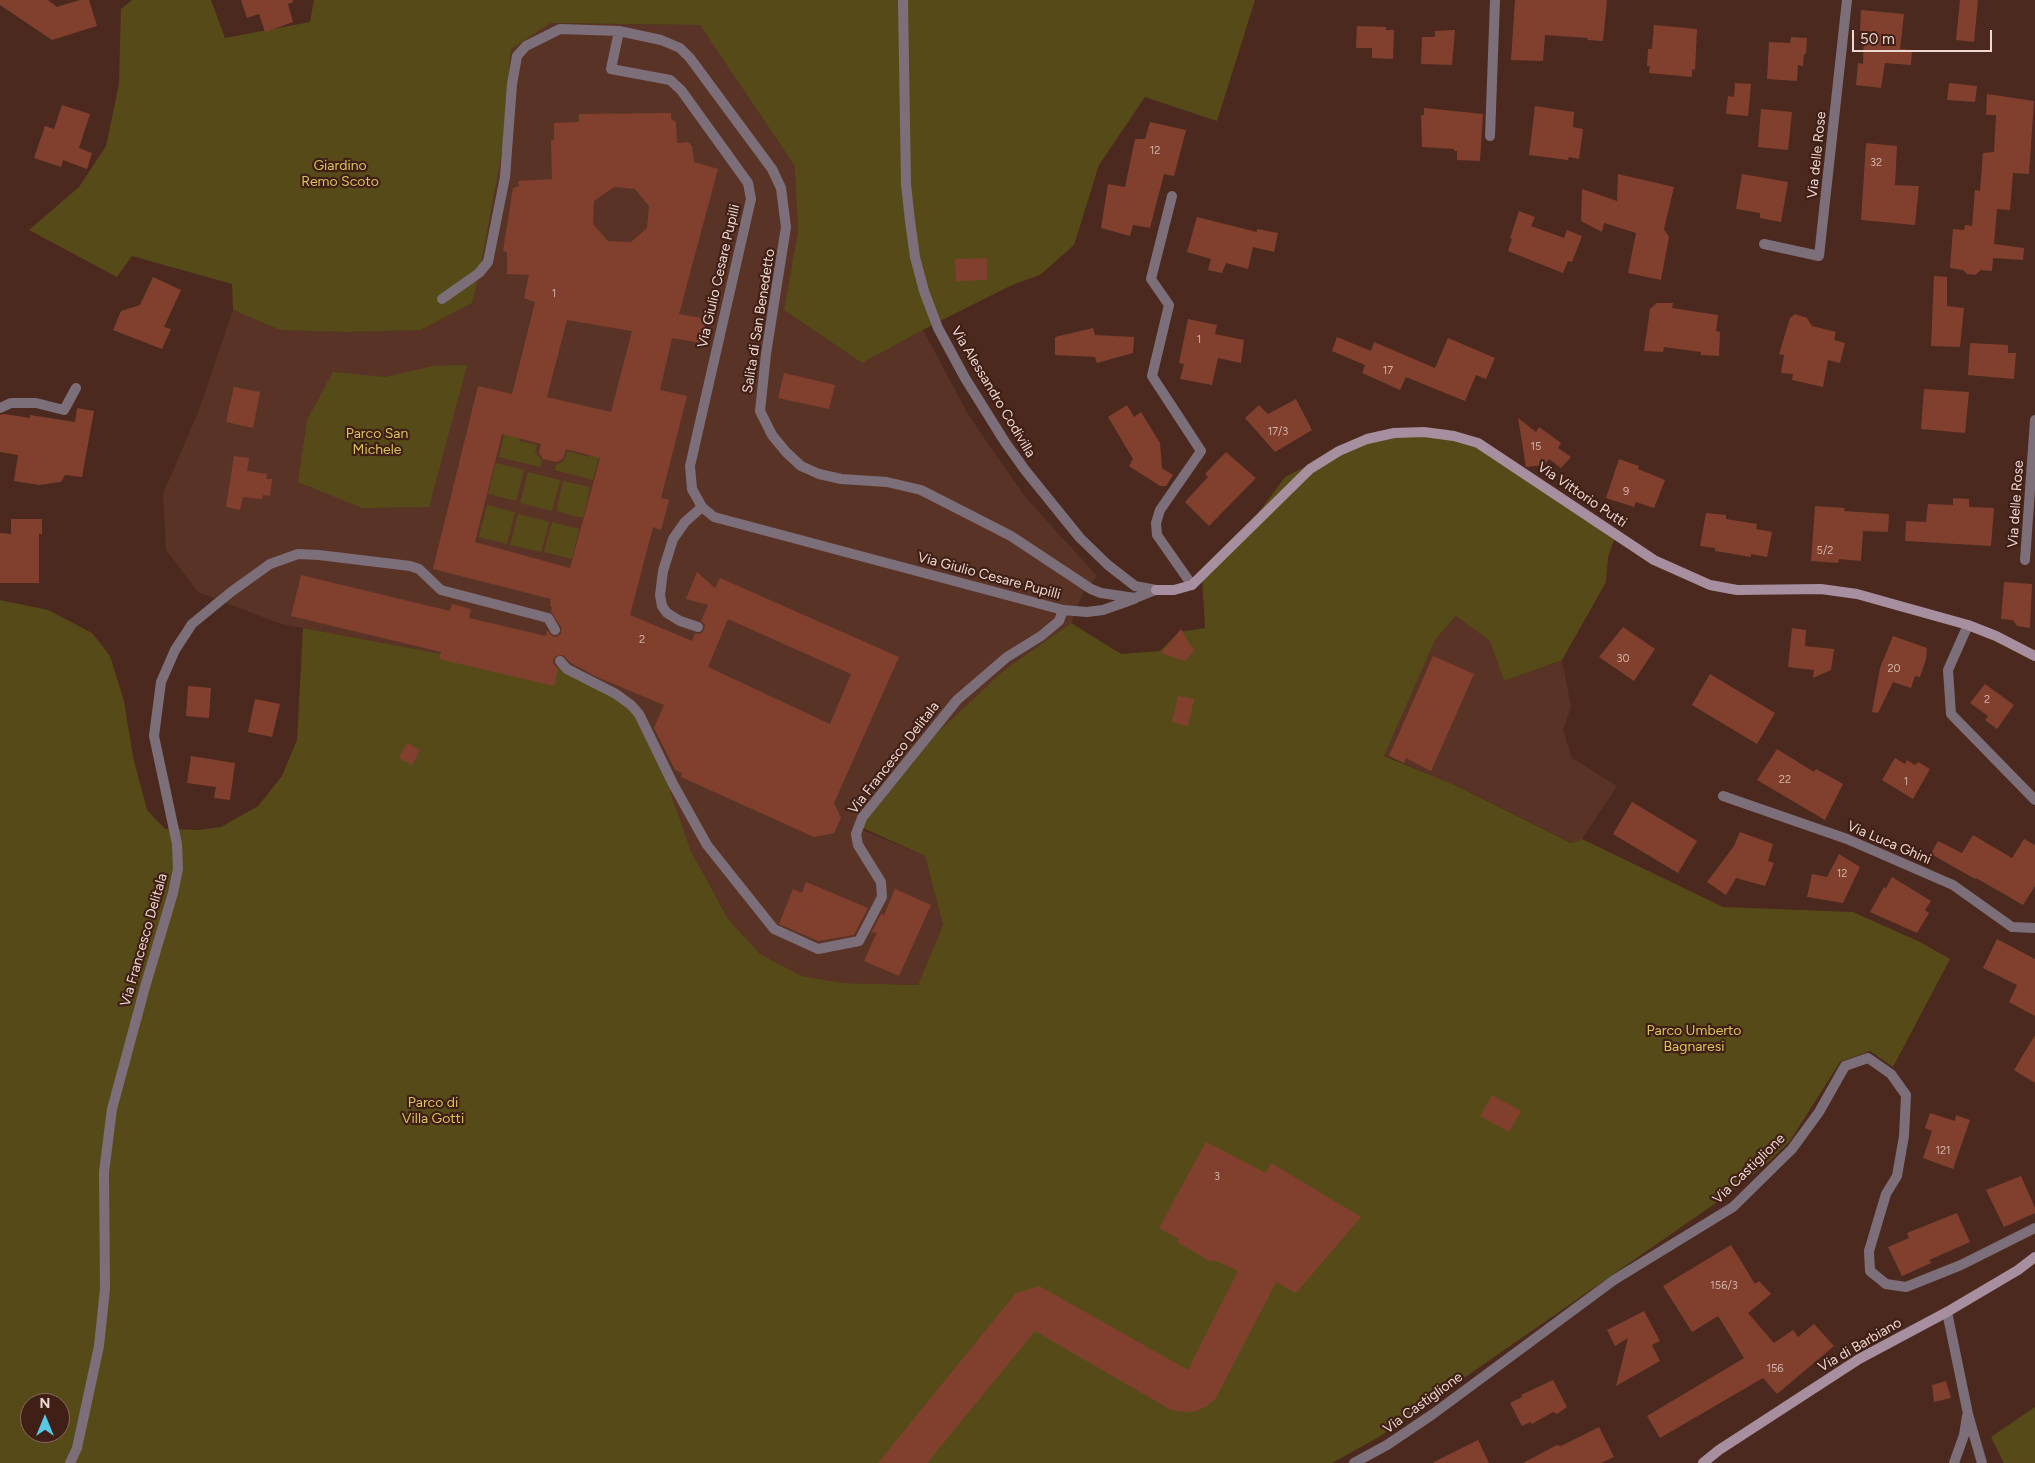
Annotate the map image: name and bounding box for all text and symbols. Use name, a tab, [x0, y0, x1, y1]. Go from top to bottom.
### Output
scale bar	[1855, 20, 1995, 52]
text: 50 m	[1860, 30, 1895, 48]
street label: Via delle Rose	[1804, 111, 1830, 199]
house number: 12	[1150, 144, 1160, 158]
house number: 32	[1870, 156, 1882, 170]
park label: Giardino Remo Scoto	[301, 158, 379, 190]
street label: Via Giulio Cesare Pupilli	[694, 202, 744, 350]
street label: Salita di San Benedetto	[739, 248, 779, 394]
house number: 1	[552, 287, 556, 301]
street label: Via Alessandro Codivilla	[947, 323, 1039, 461]
house number: 1	[1197, 333, 1201, 347]
house number: 17	[1383, 364, 1393, 378]
house number: 17/3	[1268, 425, 1288, 439]
park label: Parco San Michele	[346, 426, 408, 458]
house number: 15	[1531, 440, 1541, 454]
street label: Via Vittorio Putti	[1534, 459, 1630, 531]
street label: Via delle Rose	[2005, 460, 2027, 548]
house number: 9	[1623, 485, 1629, 499]
house number: 5/2	[1817, 544, 1833, 558]
street label: Via Giulio Cesare Pupilli	[916, 549, 1062, 603]
house number: 2	[639, 633, 645, 647]
house number: 30	[1616, 652, 1630, 666]
house number: 20	[1887, 662, 1901, 676]
house number: 2	[1984, 693, 1990, 707]
street label: Via Francesco Delitala	[845, 699, 943, 817]
house number: 22	[1779, 773, 1791, 787]
house number: 1	[1904, 775, 1908, 789]
street label: Via Luca Ghini	[1844, 818, 1934, 868]
house number: 12	[1837, 867, 1847, 881]
street label: Via Francesco Delitala	[117, 871, 171, 1009]
park label: Parco Umberto Bagnaresi	[1647, 1023, 1741, 1056]
park label: Parco di Villa Gotti	[402, 1095, 464, 1128]
street label: Via Castiglione	[1709, 1130, 1789, 1208]
house number: 121	[1935, 1144, 1951, 1158]
house number: 3	[1214, 1170, 1220, 1184]
house number: 156/3	[1710, 1279, 1738, 1293]
street label: Via di Barbiano	[1815, 1314, 1905, 1376]
house number: 156	[1766, 1362, 1784, 1376]
street label: Via Castiglione	[1380, 1369, 1466, 1437]
north arrow	[20, 1393, 70, 1443]
text: N	[40, 1395, 50, 1412]

